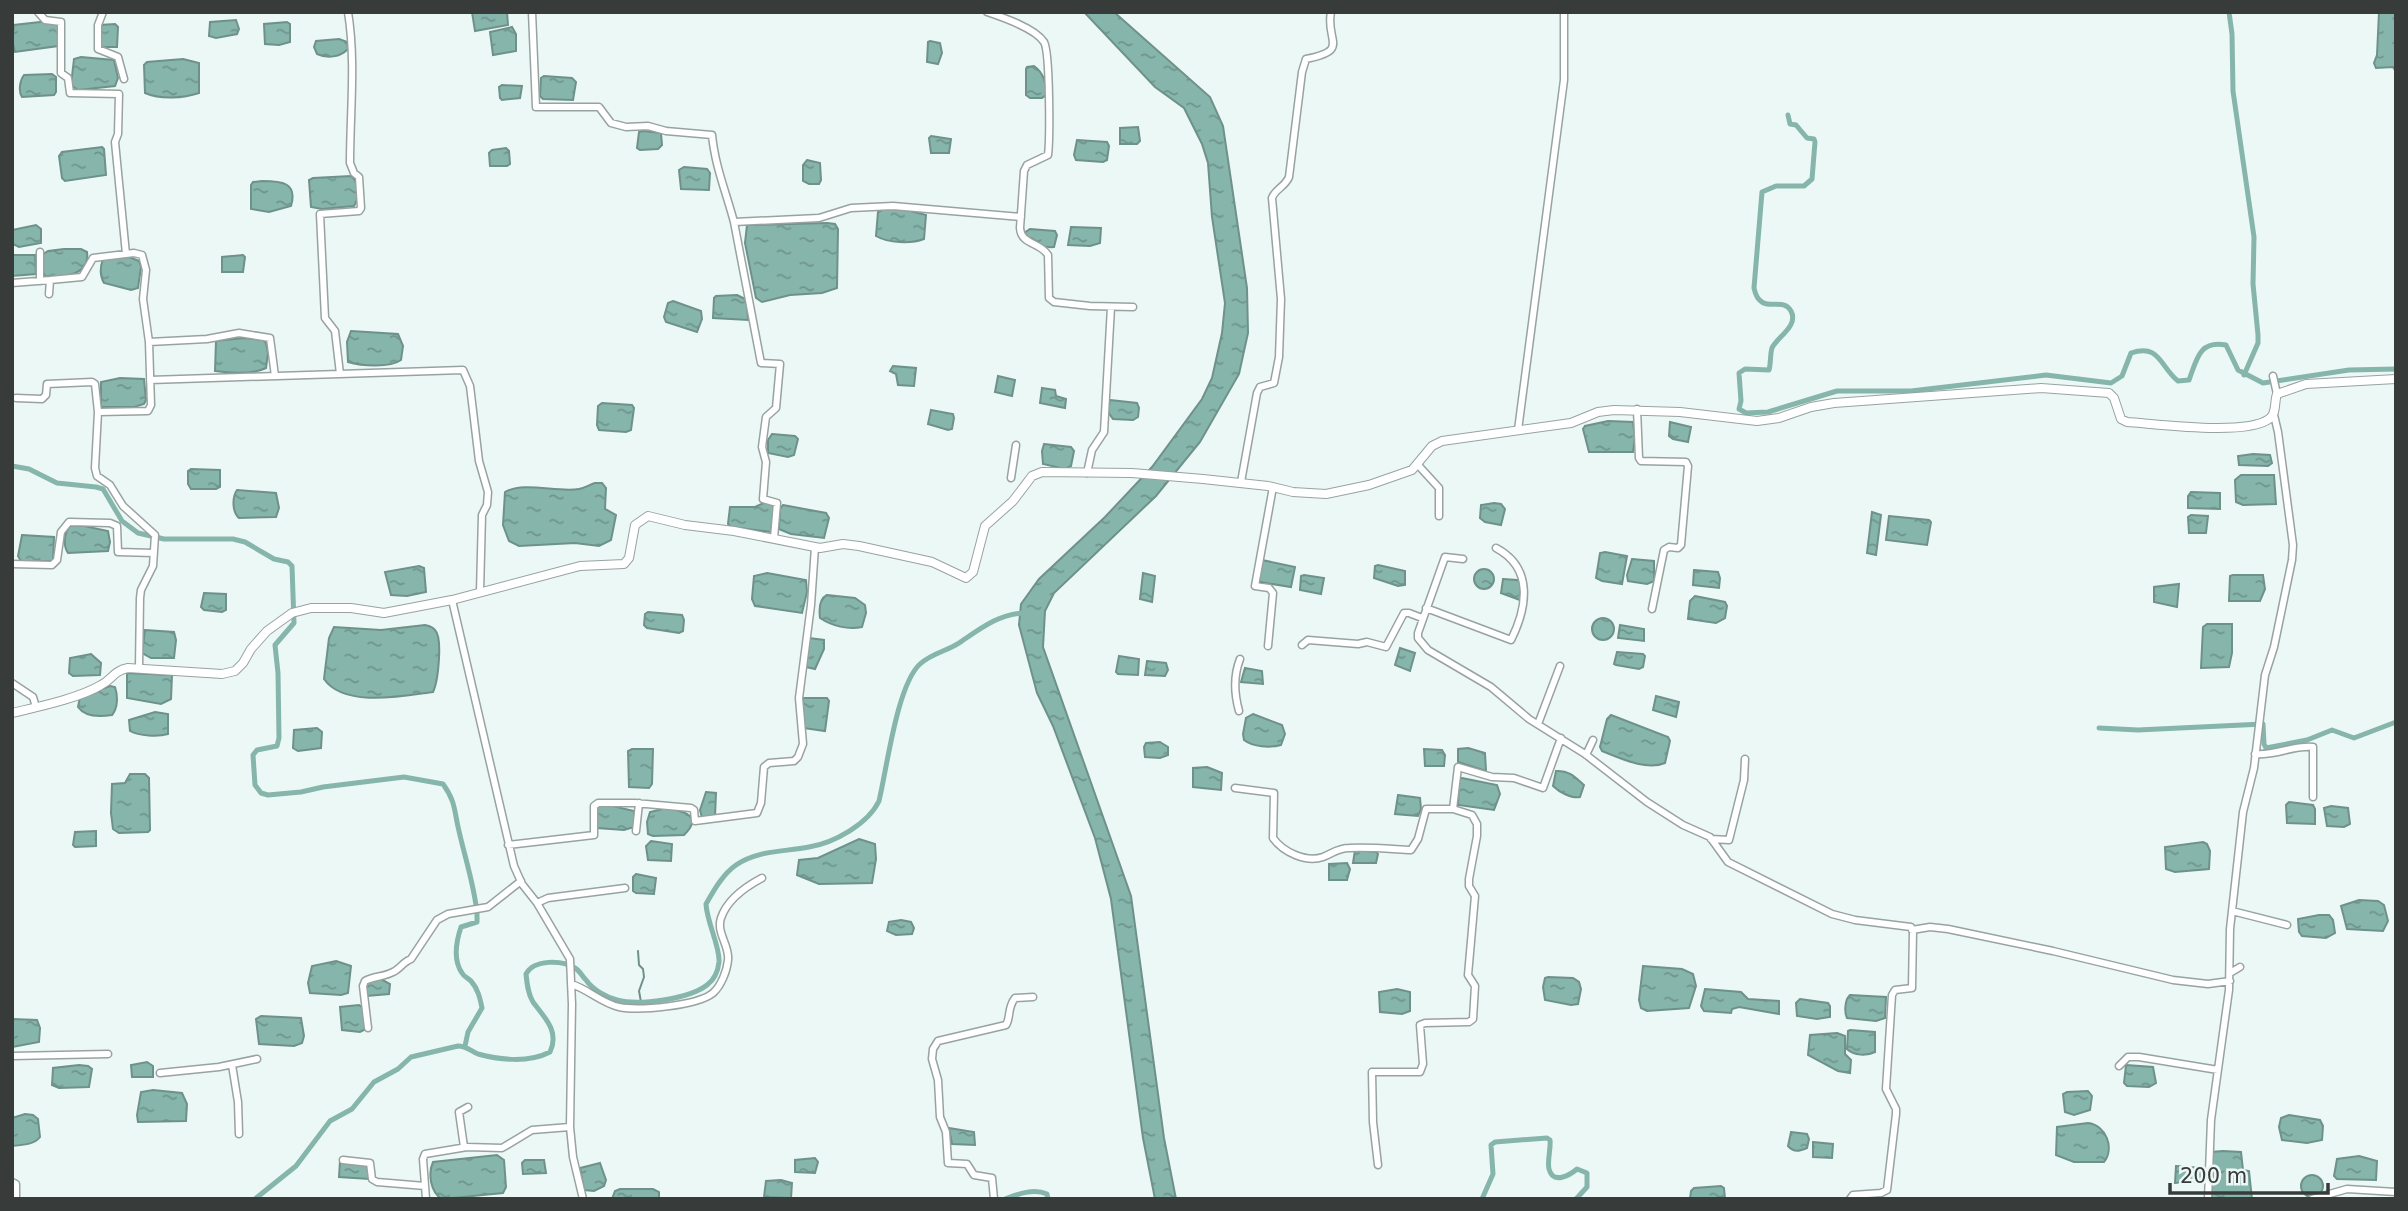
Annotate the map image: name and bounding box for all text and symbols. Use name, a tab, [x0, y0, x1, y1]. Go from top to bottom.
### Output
scale bar	[2170, 1152, 2328, 1196]
text: 200 m	[2180, 1164, 2247, 1188]

